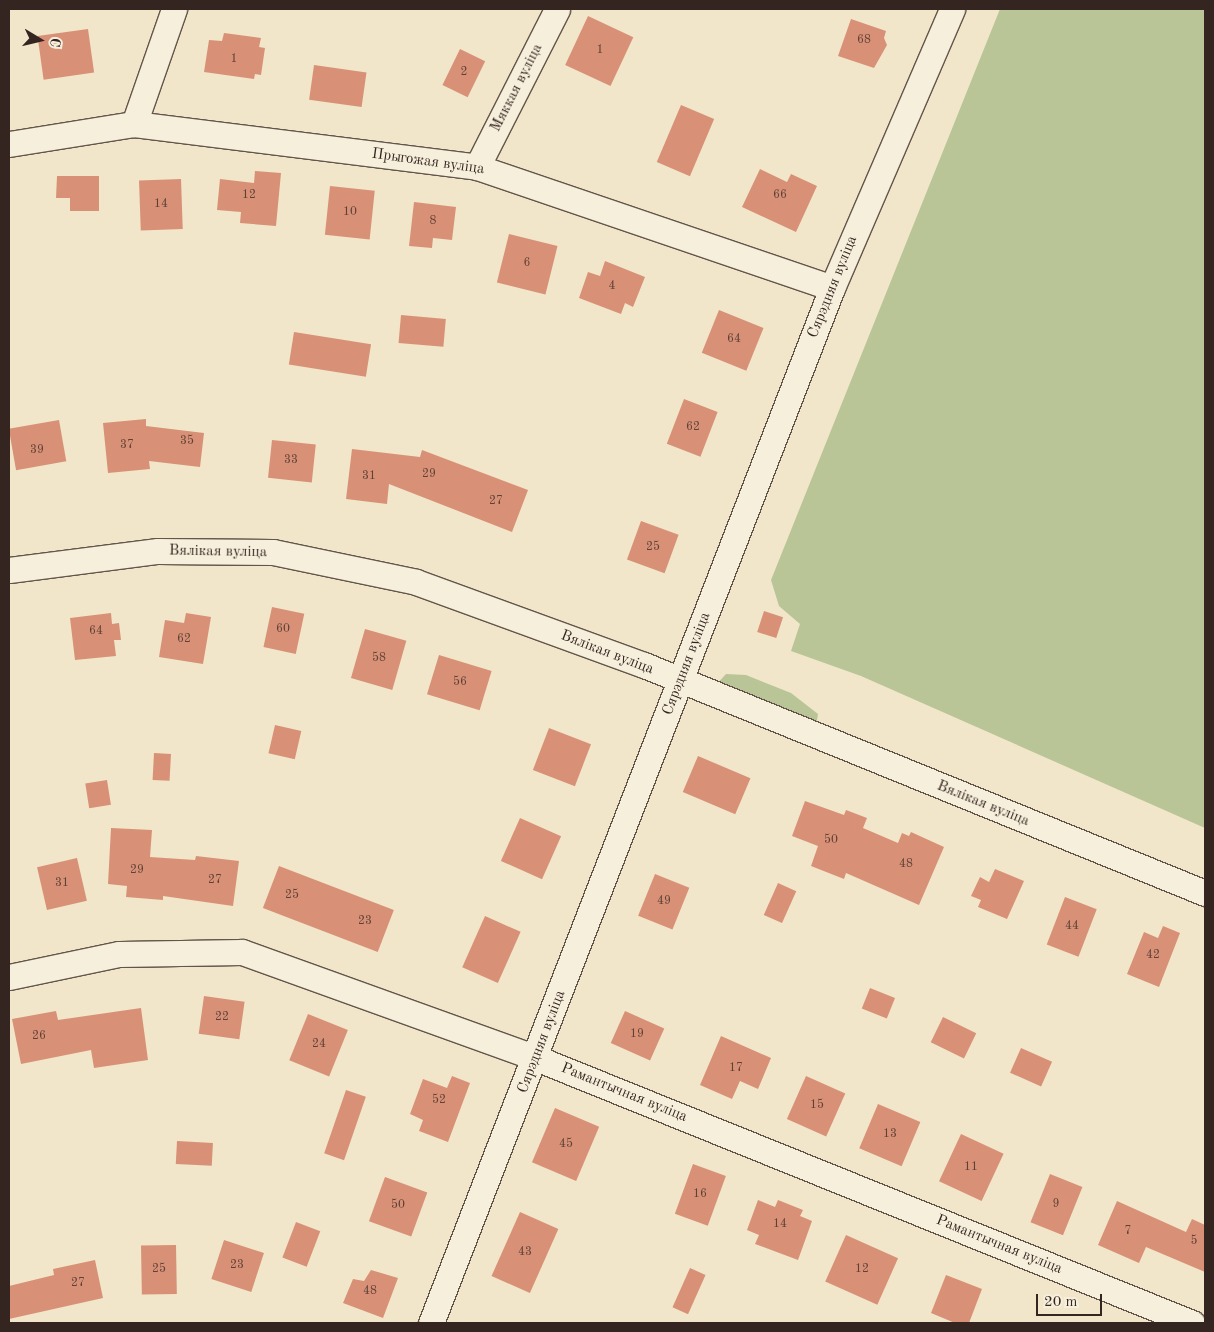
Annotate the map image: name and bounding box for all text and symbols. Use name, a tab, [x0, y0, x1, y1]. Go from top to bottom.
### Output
north arrow	[15, 15, 65, 65]
house number: 68	[857, 34, 871, 48]
text: С	[47, 37, 62, 48]
street label: Мяккая вуліца	[487, 41, 547, 135]
house number: 1	[597, 44, 603, 58]
house number: 1	[231, 53, 237, 67]
house number: 2	[461, 66, 467, 80]
street label: Прыгожая вуліца	[370, 145, 486, 179]
house number: 12	[242, 189, 256, 203]
house number: 66	[773, 189, 787, 203]
house number: 14	[154, 198, 168, 212]
house number: 10	[343, 206, 357, 220]
house number: 8	[430, 215, 436, 229]
street label: Сярэдняя вуліца	[804, 233, 862, 341]
house number: 6	[524, 257, 530, 271]
house number: 4	[609, 280, 615, 294]
house number: 64	[727, 333, 741, 347]
house number: 62	[686, 421, 700, 435]
house number: 35	[180, 435, 194, 449]
house number: 37	[120, 439, 134, 453]
house number: 39	[30, 444, 44, 458]
house number: 33	[284, 454, 298, 468]
house number: 29	[422, 468, 436, 482]
house number: 31	[362, 470, 376, 484]
house number: 27	[489, 495, 503, 509]
house number: 25	[646, 541, 660, 555]
street label: Вялікая вуліца	[169, 542, 267, 562]
street label: Сярэдняя вуліца	[659, 610, 715, 718]
house number: 60	[276, 623, 290, 637]
house number: 64	[89, 625, 103, 639]
street label: Вялікая вуліца	[558, 627, 656, 679]
house number: 62	[177, 633, 191, 647]
house number: 58	[372, 652, 386, 666]
house number: 56	[453, 676, 467, 690]
street label: Вялікая вуліца	[934, 777, 1032, 831]
house number: 50	[824, 834, 838, 848]
house number: 48	[899, 858, 913, 872]
house number: 29	[130, 864, 144, 878]
house number: 27	[208, 874, 222, 888]
house number: 31	[55, 877, 69, 891]
house number: 25	[285, 889, 299, 903]
house number: 49	[657, 895, 671, 909]
house number: 23	[358, 915, 372, 929]
house number: 44	[1065, 920, 1079, 934]
house number: 42	[1146, 949, 1160, 963]
street label: Сярэдняя вуліца	[514, 988, 570, 1096]
house number: 22	[215, 1011, 229, 1025]
house number: 19	[630, 1028, 644, 1042]
house number: 26	[32, 1030, 46, 1044]
house number: 24	[312, 1038, 326, 1052]
street label: Рамантычная вуліца	[558, 1059, 690, 1127]
house number: 17	[729, 1062, 743, 1076]
house number: 52	[432, 1094, 446, 1108]
house number: 15	[810, 1099, 824, 1113]
house number: 13	[883, 1128, 897, 1142]
house number: 45	[559, 1138, 573, 1152]
house number: 11	[964, 1161, 978, 1175]
house number: 16	[693, 1188, 707, 1202]
house number: 9	[1053, 1198, 1059, 1212]
house number: 50	[391, 1199, 405, 1213]
street label: Рамантычная вуліца	[933, 1211, 1065, 1279]
house number: 14	[773, 1218, 787, 1232]
house number: 7	[1125, 1225, 1131, 1239]
house number: 5	[1191, 1235, 1197, 1249]
house number: 43	[518, 1246, 532, 1260]
house number: 23	[230, 1259, 244, 1273]
house number: 25	[152, 1263, 166, 1277]
house number: 12	[855, 1263, 869, 1277]
house number: 27	[71, 1277, 85, 1291]
scale bar	[1039, 1284, 1105, 1316]
house number: 48	[363, 1285, 377, 1299]
text: 20 m	[1044, 1295, 1078, 1310]

